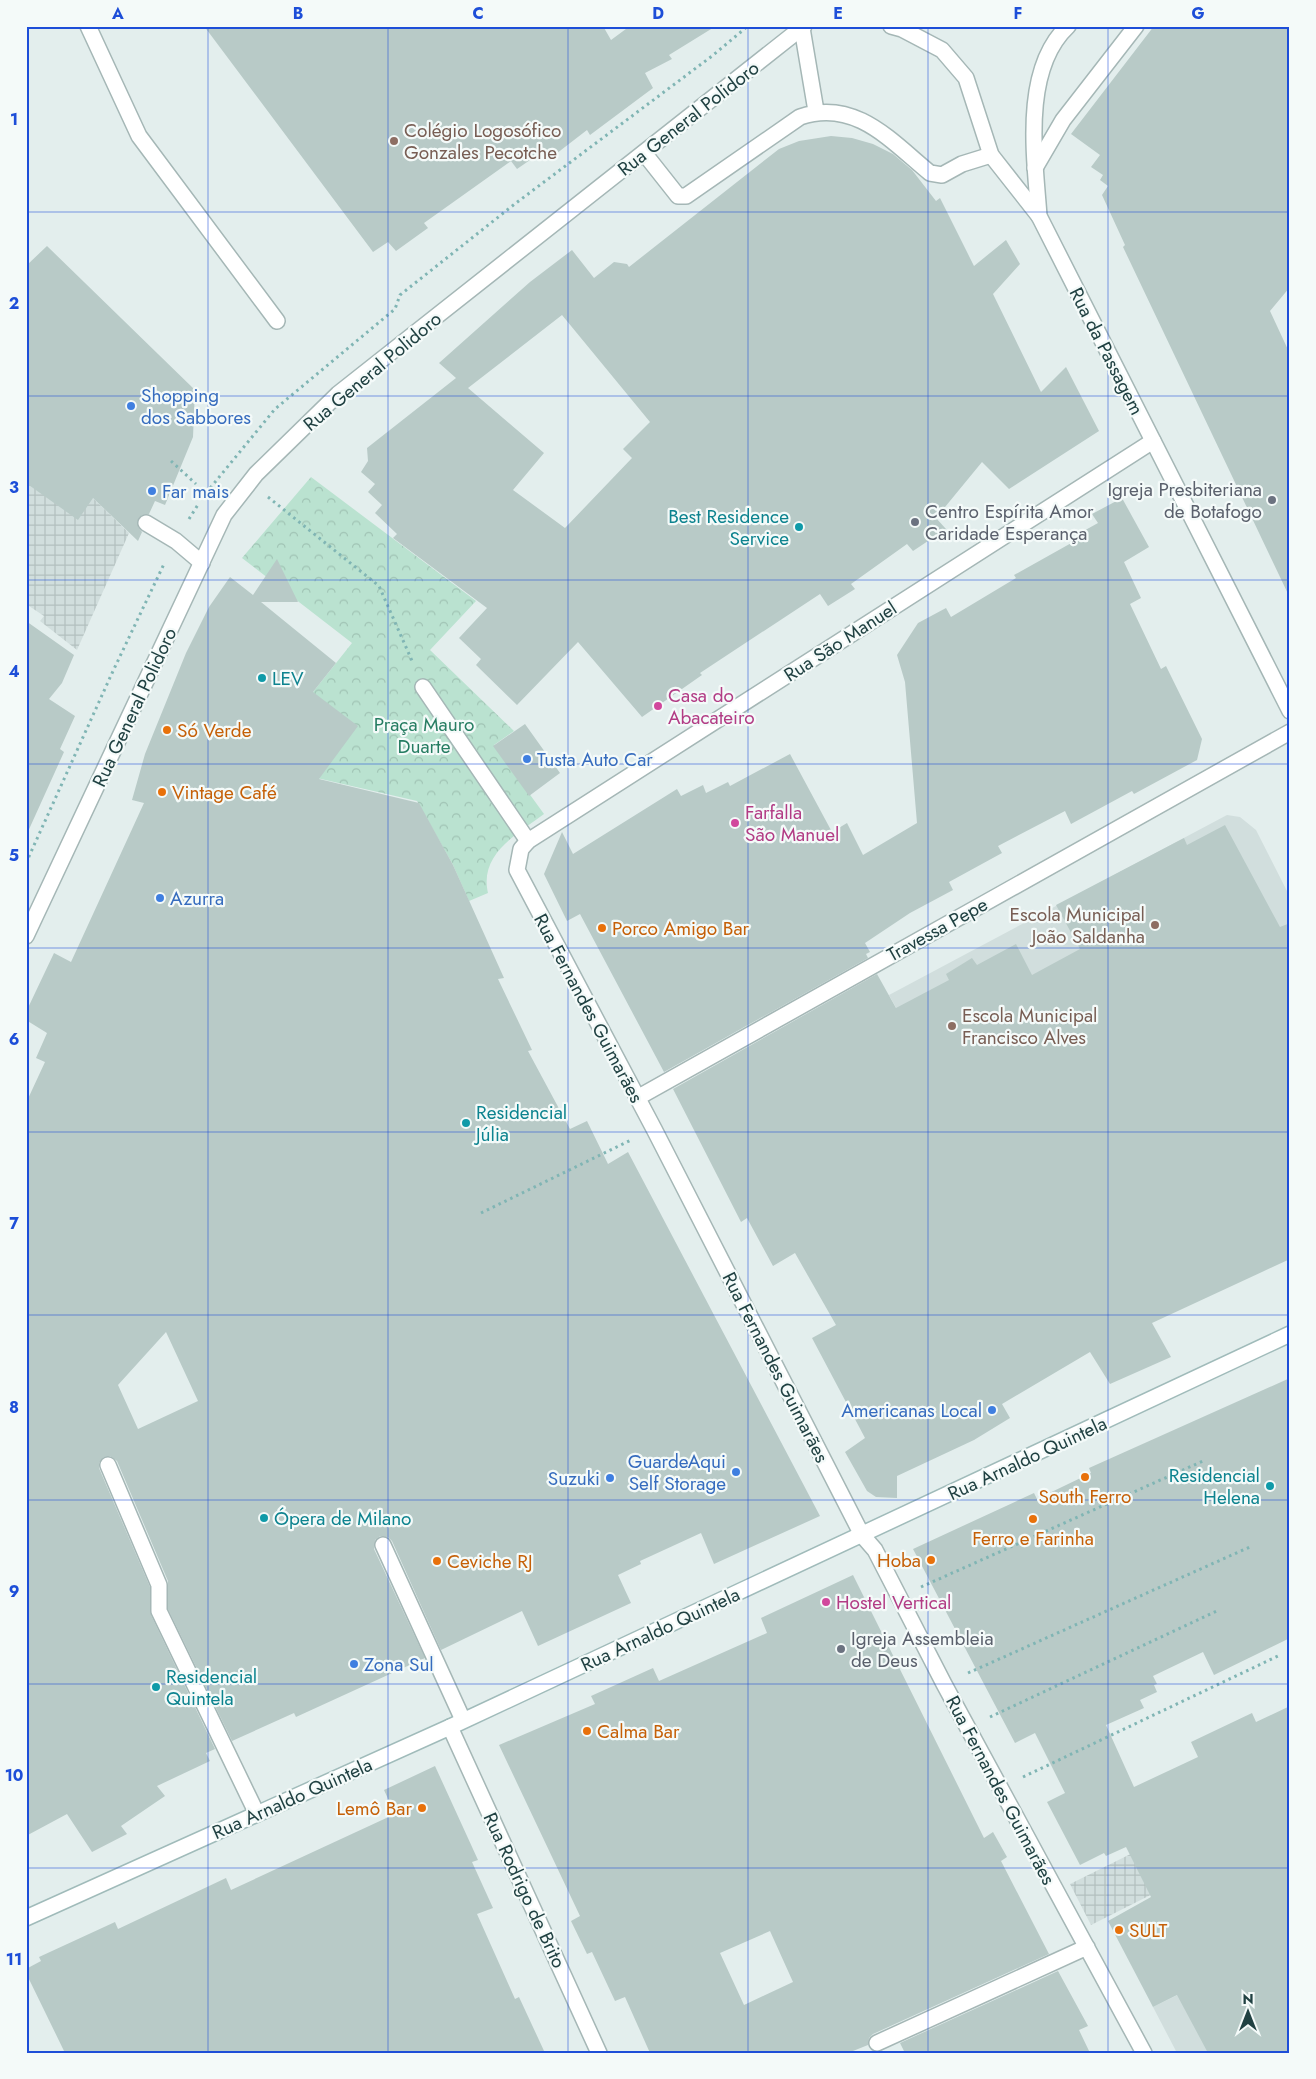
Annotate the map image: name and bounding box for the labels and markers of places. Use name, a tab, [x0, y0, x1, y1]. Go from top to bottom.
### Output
place label: Colégio Logosófico Gonzales Pecotche	[404, 117, 561, 166]
marker: Colégio Logosófico Gonzales Pecotche	[388, 135, 400, 147]
place label: Shopping dos Sabbores	[141, 382, 251, 431]
marker: Shopping dos Sabbores	[125, 400, 137, 412]
place label: Igreja Presbiteriana de Botafogo	[1107, 476, 1262, 525]
place label: Far mais	[162, 478, 229, 505]
marker: Far mais	[146, 485, 158, 497]
marker: Igreja Presbiteriana de Botafogo	[1266, 494, 1278, 506]
place label: Centro Espírita Amor Caridade Esperança	[925, 498, 1094, 547]
place label: Best Residence Service	[668, 503, 789, 552]
marker: Centro Espírita Amor Caridade Esperança	[909, 516, 921, 528]
marker: Best Residence Service	[793, 521, 805, 533]
place label: LEV	[272, 665, 304, 692]
marker: LEV	[256, 672, 268, 684]
place label: Casa do Abacateiro	[668, 682, 755, 731]
marker: Casa do Abacateiro	[652, 700, 664, 712]
place label: Só Verde	[177, 717, 252, 744]
marker: Só Verde	[161, 724, 173, 736]
place label: Tusta Auto Car	[537, 746, 653, 773]
marker: Tusta Auto Car	[521, 753, 533, 765]
place label: Vintage Café	[172, 779, 277, 806]
marker: Vintage Café	[156, 786, 168, 798]
place label: Farfalla São Manuel	[745, 799, 839, 848]
marker: Farfalla São Manuel	[729, 817, 741, 829]
place label: Azurra	[170, 885, 224, 912]
marker: Azurra	[154, 892, 166, 904]
place label: Escola Municipal João Saldanha	[1010, 901, 1145, 950]
place label: Porco Amigo Bar	[612, 915, 750, 942]
marker: Escola Municipal João Saldanha	[1149, 919, 1161, 931]
marker: Porco Amigo Bar	[596, 922, 608, 934]
place label: Escola Municipal Francisco Alves	[962, 1002, 1097, 1051]
marker: Escola Municipal Francisco Alves	[946, 1020, 958, 1032]
place label: Residencial Júlia	[473, 1099, 567, 1148]
marker: Residencial Júlia	[460, 1117, 472, 1129]
place label: Americanas Local	[841, 1397, 982, 1424]
marker: Americanas Local	[986, 1404, 998, 1416]
place label: GuardeAqui Self Storage	[628, 1448, 726, 1497]
place label: Residencial Helena	[1169, 1462, 1260, 1511]
place label: Suzuki	[548, 1465, 600, 1492]
marker: GuardeAqui Self Storage	[730, 1466, 742, 1478]
marker: South Ferro	[1079, 1471, 1091, 1483]
marker: Suzuki	[604, 1472, 616, 1484]
marker: Residencial Helena	[1264, 1480, 1276, 1492]
place label: South Ferro	[1039, 1483, 1131, 1510]
place label: Ópera de Milano	[274, 1505, 411, 1532]
marker: Ópera de Milano	[258, 1512, 270, 1524]
marker: Ferro e Farinha	[1027, 1513, 1039, 1525]
place label: Ferro e Farinha	[972, 1525, 1094, 1552]
place label: Hoba	[877, 1547, 921, 1574]
place label: Ceviche RJ	[447, 1548, 533, 1575]
marker: Hoba	[925, 1554, 937, 1566]
marker: Ceviche RJ	[431, 1555, 443, 1567]
place label: Hostel Vertical	[836, 1589, 951, 1616]
marker: Hostel Vertical	[820, 1596, 832, 1608]
place label: Igreja Assembleia de Deus	[851, 1625, 994, 1674]
marker: Igreja Assembleia de Deus	[835, 1643, 847, 1655]
place label: Zona Sul	[364, 1651, 434, 1678]
marker: Zona Sul	[348, 1658, 360, 1670]
place label: Residencial Quintela	[166, 1663, 257, 1712]
marker: Residencial Quintela	[150, 1681, 162, 1693]
place label: Calma Bar	[597, 1718, 680, 1745]
marker: Calma Bar	[581, 1725, 593, 1737]
place label: Lemô Bar	[337, 1795, 412, 1822]
marker: Lemô Bar	[416, 1802, 428, 1814]
place label: SULT	[1129, 1917, 1168, 1944]
marker: SULT	[1113, 1924, 1125, 1936]

